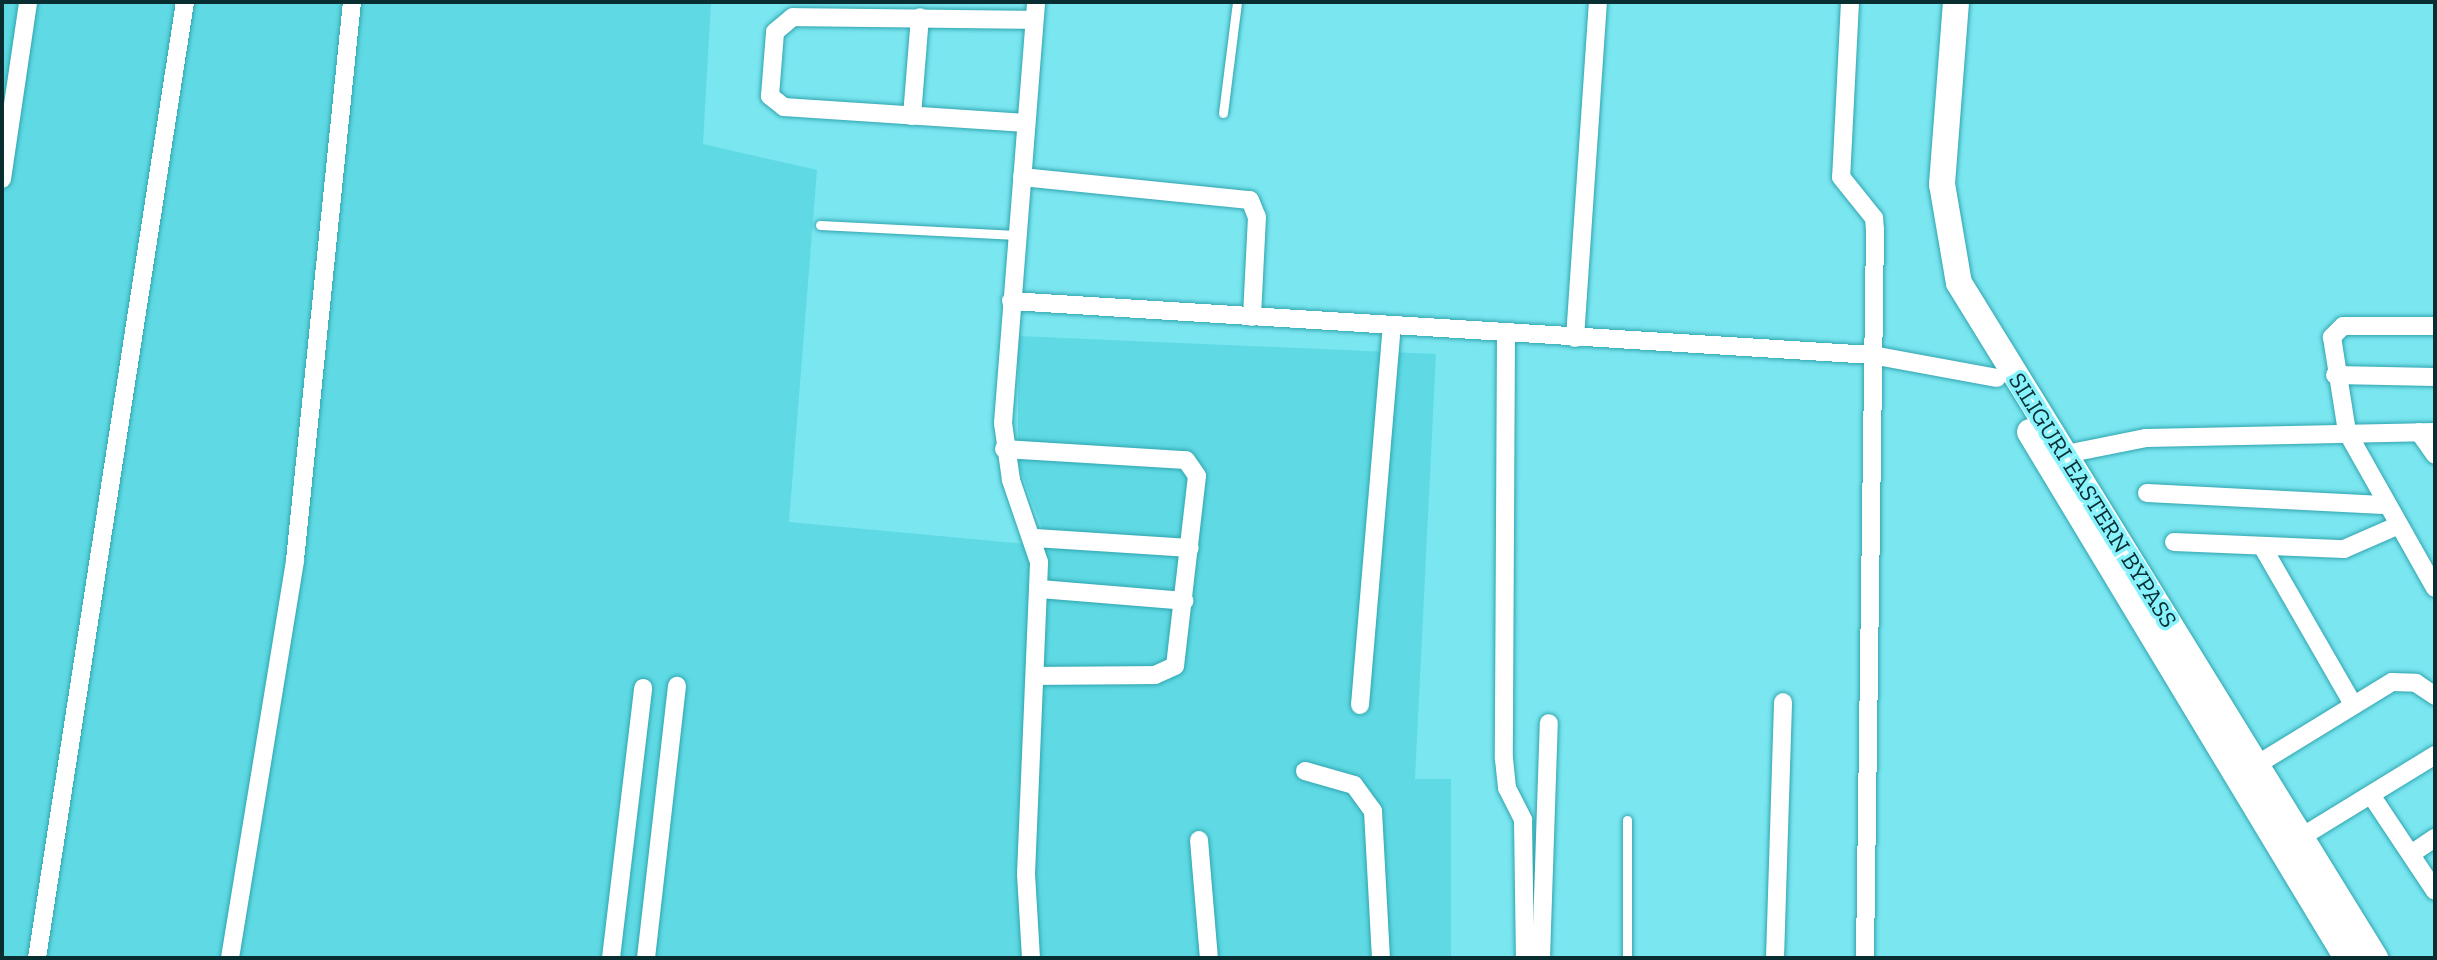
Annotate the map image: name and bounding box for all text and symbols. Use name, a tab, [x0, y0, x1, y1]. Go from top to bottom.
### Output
street label: SILIGURI EASTERN BYPASS	[2003, 367, 2183, 633]

